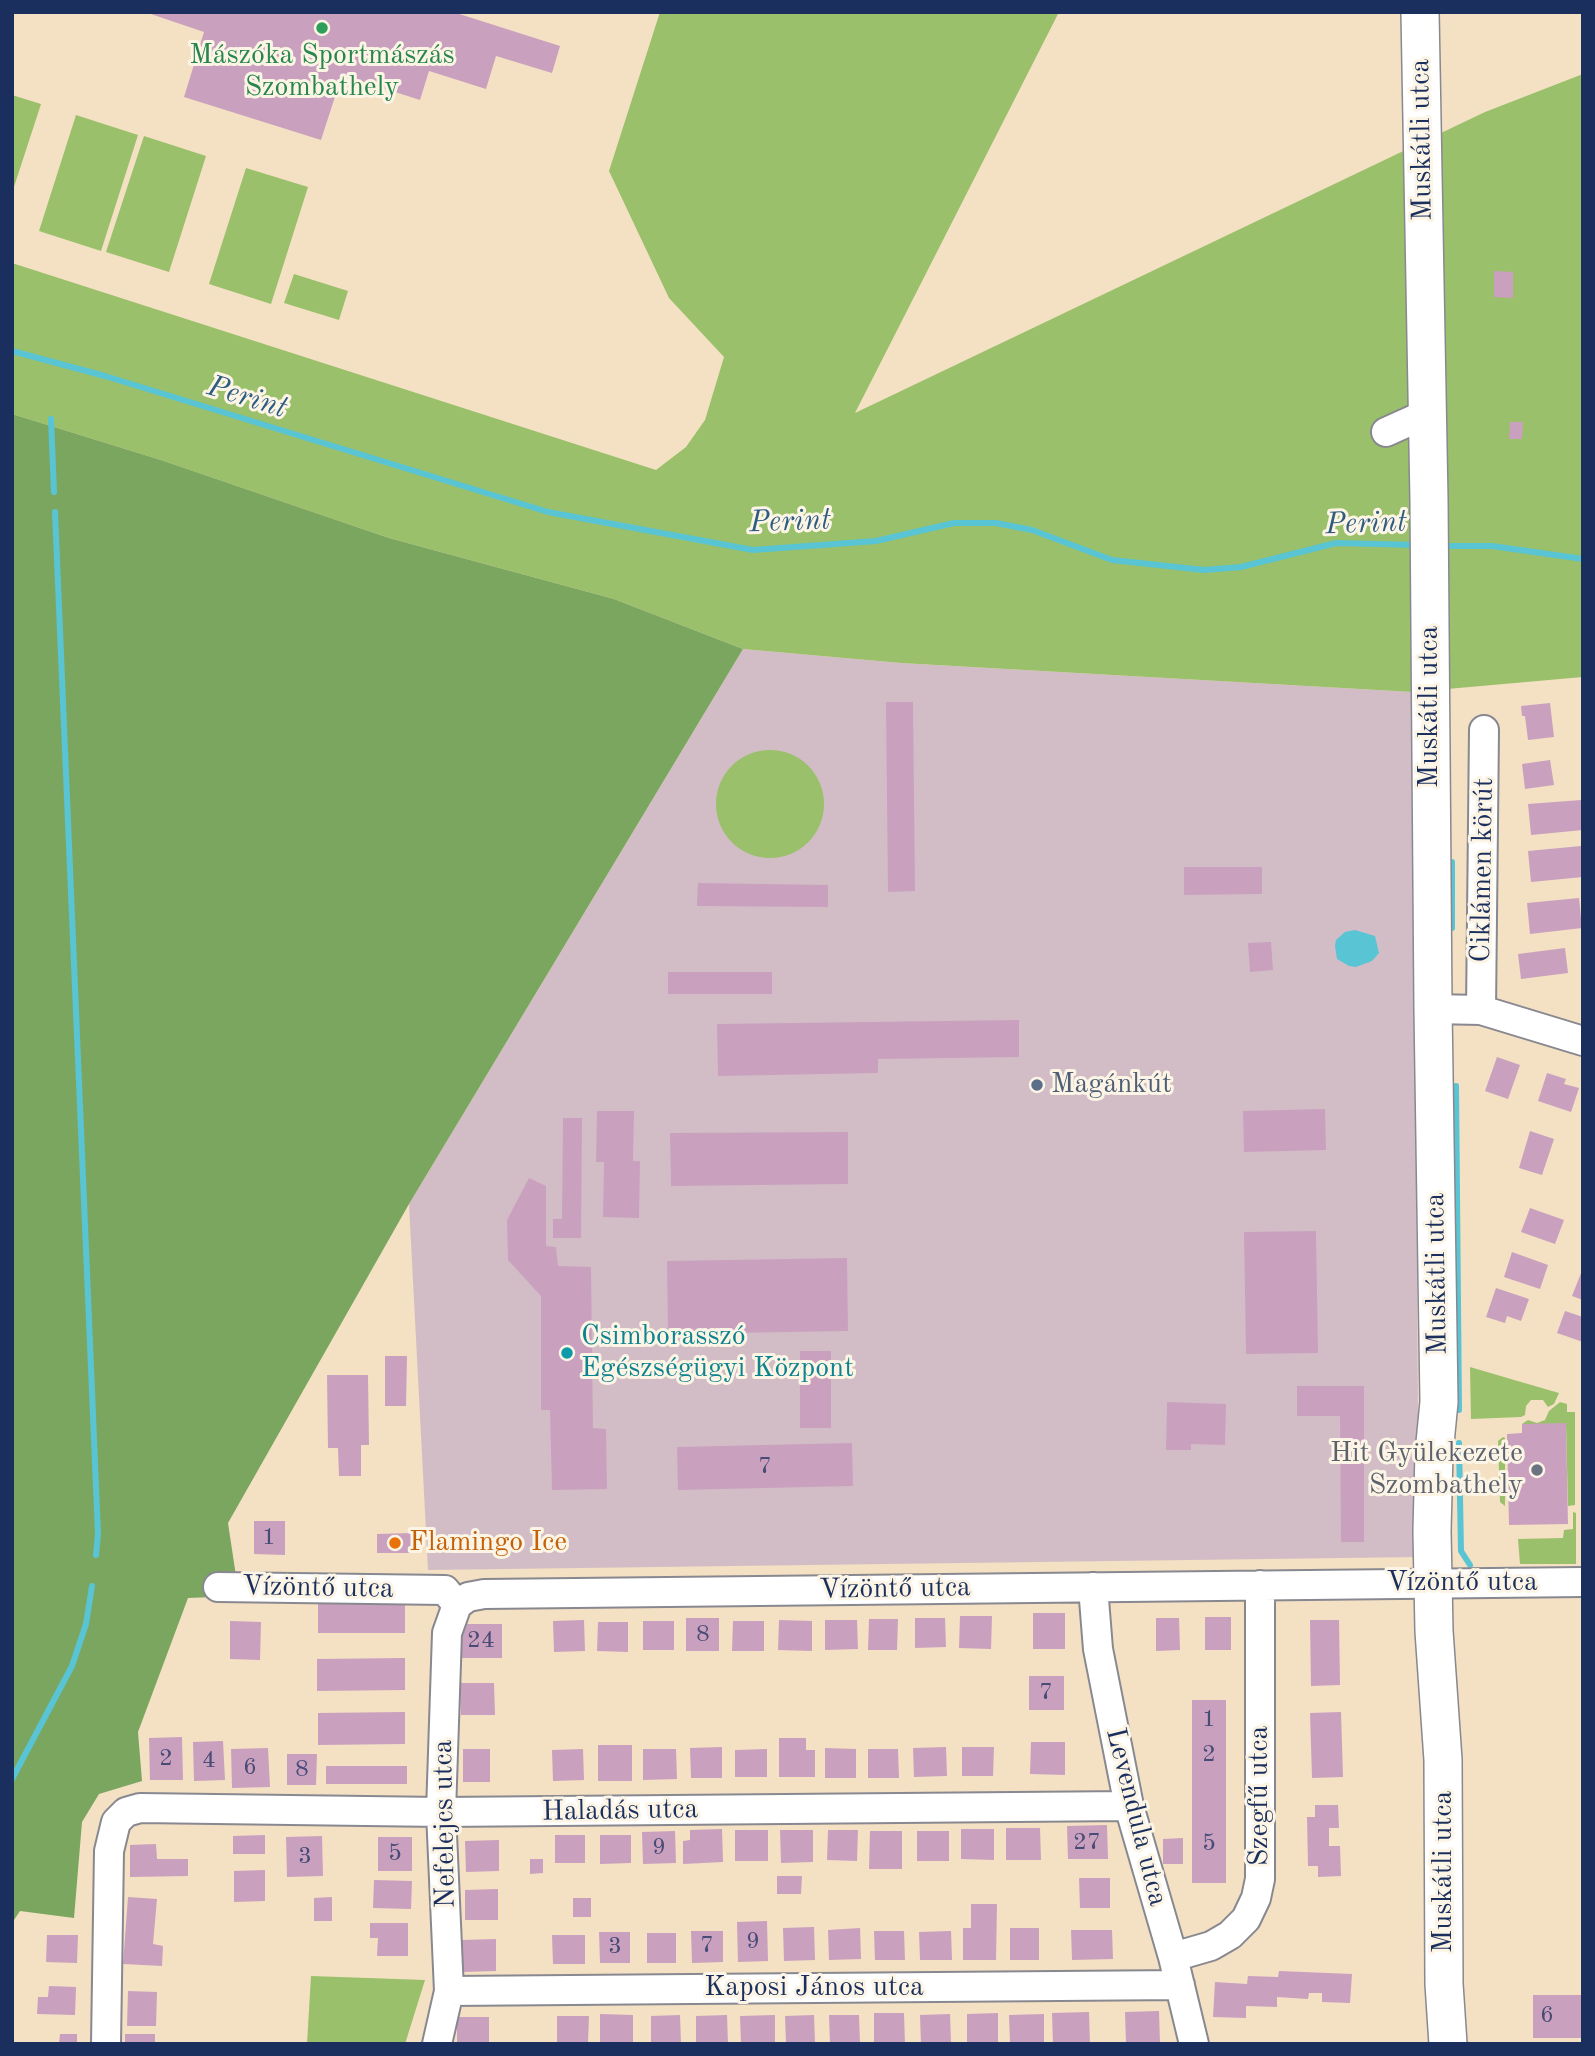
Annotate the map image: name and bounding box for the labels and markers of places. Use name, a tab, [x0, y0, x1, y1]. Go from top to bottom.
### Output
marker: Mászóka Sportmászás Szombathely	[314, 20, 330, 36]
place label: Mászóka Sportmászás Szombathely	[189, 39, 455, 105]
place label: Magánkút	[1051, 1068, 1172, 1102]
marker: Magánkút	[1029, 1077, 1045, 1093]
place label: Csimborasszó Egészségügyi Központ	[581, 1320, 854, 1386]
marker: Csimborasszó Egészségügyi Központ	[559, 1345, 575, 1361]
place label: Hit Gyülekezete Szombathely	[1330, 1437, 1523, 1503]
marker: Hit Gyülekezete Szombathely	[1529, 1462, 1545, 1478]
place label: Flamingo Ice	[409, 1526, 567, 1560]
marker: Flamingo Ice	[387, 1535, 403, 1551]

